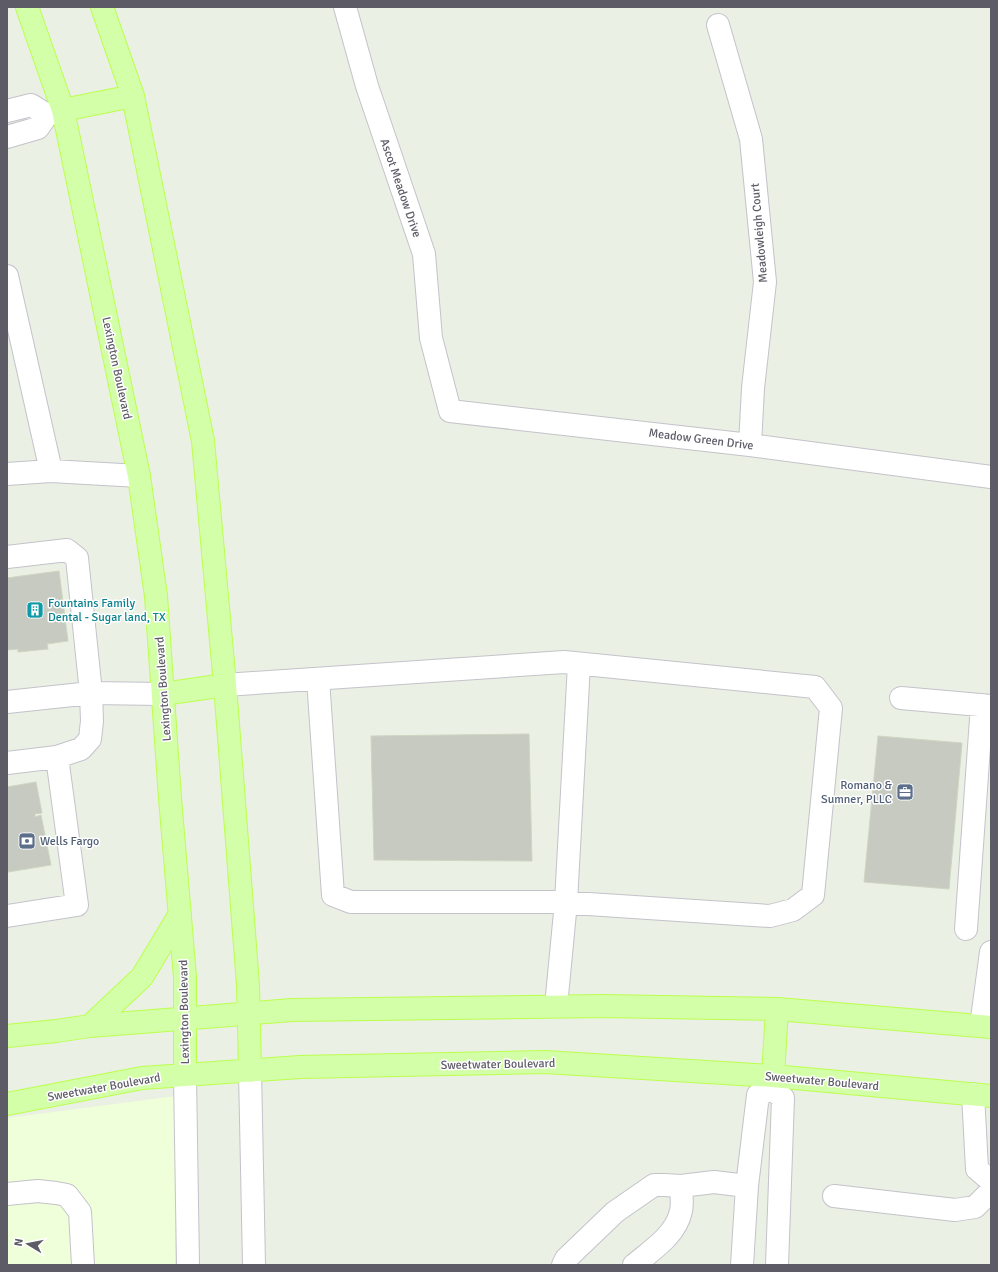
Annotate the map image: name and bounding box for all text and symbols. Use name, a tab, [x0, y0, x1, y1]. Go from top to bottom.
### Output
street label: Ascot Meadow Drive	[377, 137, 424, 240]
street label: Meadowleigh Court	[748, 183, 771, 283]
street label: Lexington Boulevard	[98, 315, 135, 421]
street label: Meadow Green Drive	[648, 426, 754, 453]
place label: Fountains Family Dental - Sugar land, TX	[48, 596, 166, 625]
building icon: Fountains Family Dental - Sugar land, TX	[25, 600, 45, 620]
street label: Lexington Boulevard	[152, 636, 175, 742]
place label: Romano & Sumner, PLLC	[821, 778, 893, 807]
office icon: Romano & Sumner, PLLC	[895, 782, 915, 802]
bank icon: Wells Fargo	[17, 831, 37, 851]
place label: Wells Fargo	[40, 834, 99, 849]
street label: Lexington Boulevard	[176, 960, 193, 1064]
street label: Sweetwater Boulevard	[441, 1056, 555, 1073]
street label: Sweetwater Boulevard	[764, 1069, 880, 1094]
street label: Sweetwater Boulevard	[46, 1070, 162, 1105]
north arrow	[8, 1224, 48, 1264]
text: N	[12, 1237, 26, 1247]

